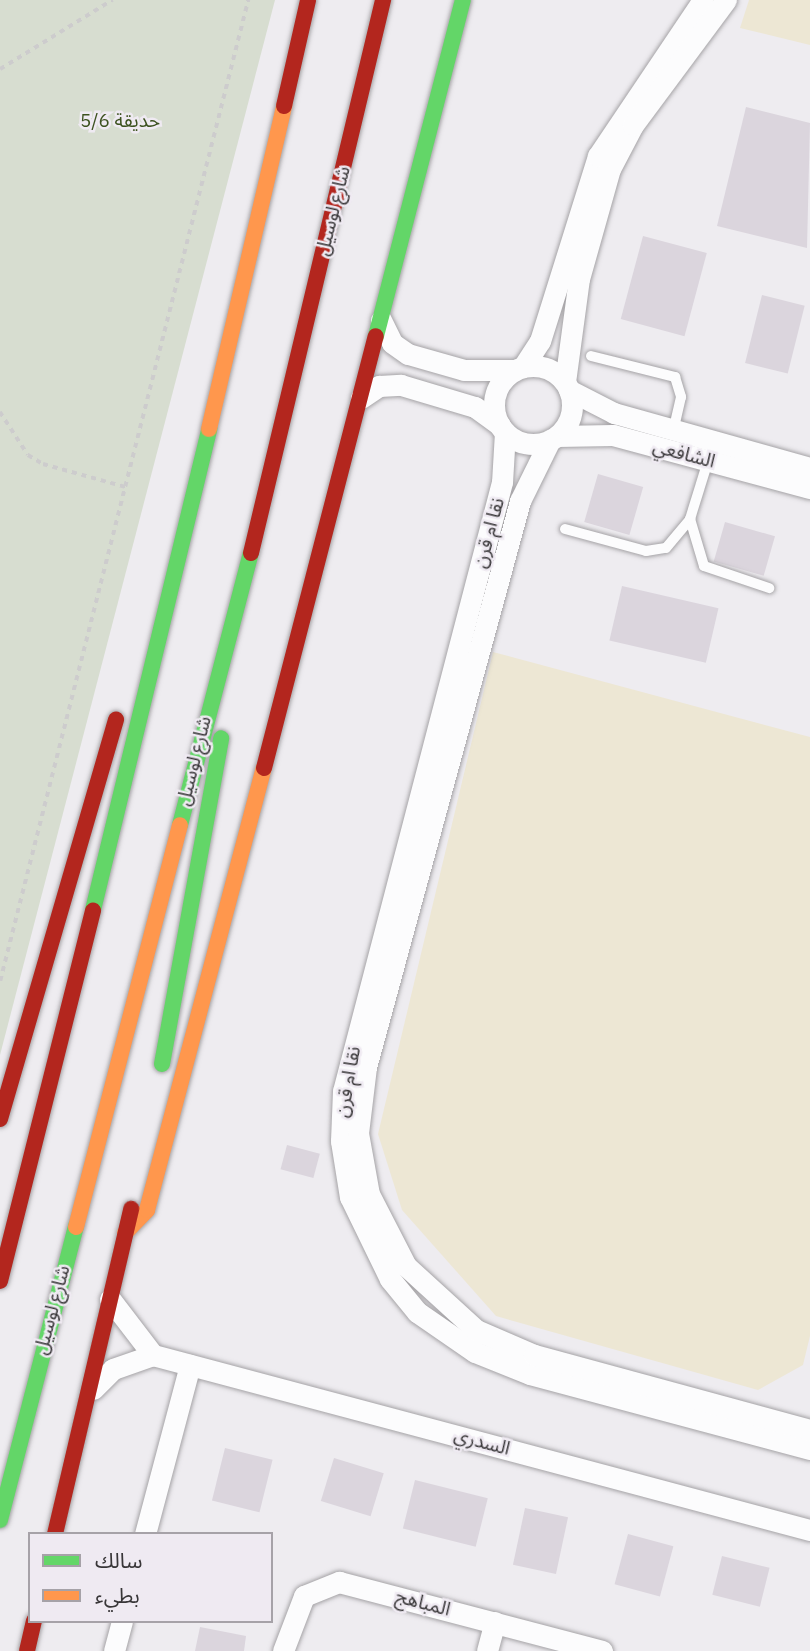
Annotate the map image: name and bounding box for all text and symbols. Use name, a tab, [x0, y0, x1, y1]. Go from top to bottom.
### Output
park label: حديقة 5/6	[80, 110, 160, 132]
street label: شارع لوسيل	[311, 164, 355, 258]
street label: الشافعي	[650, 435, 718, 473]
street label: نقا ام قرن	[469, 495, 509, 571]
street label: شارع لوسيل	[172, 714, 216, 808]
street label: نقا ام قرن	[331, 1045, 365, 1119]
street label: شارع لوسيل	[29, 1263, 75, 1357]
street label: السدري	[451, 1424, 513, 1460]
legend	[28, 1532, 273, 1623]
text: سالك	[95, 1546, 142, 1574]
text: بطيء	[95, 1581, 140, 1609]
street label: المباهج	[393, 1585, 453, 1621]

